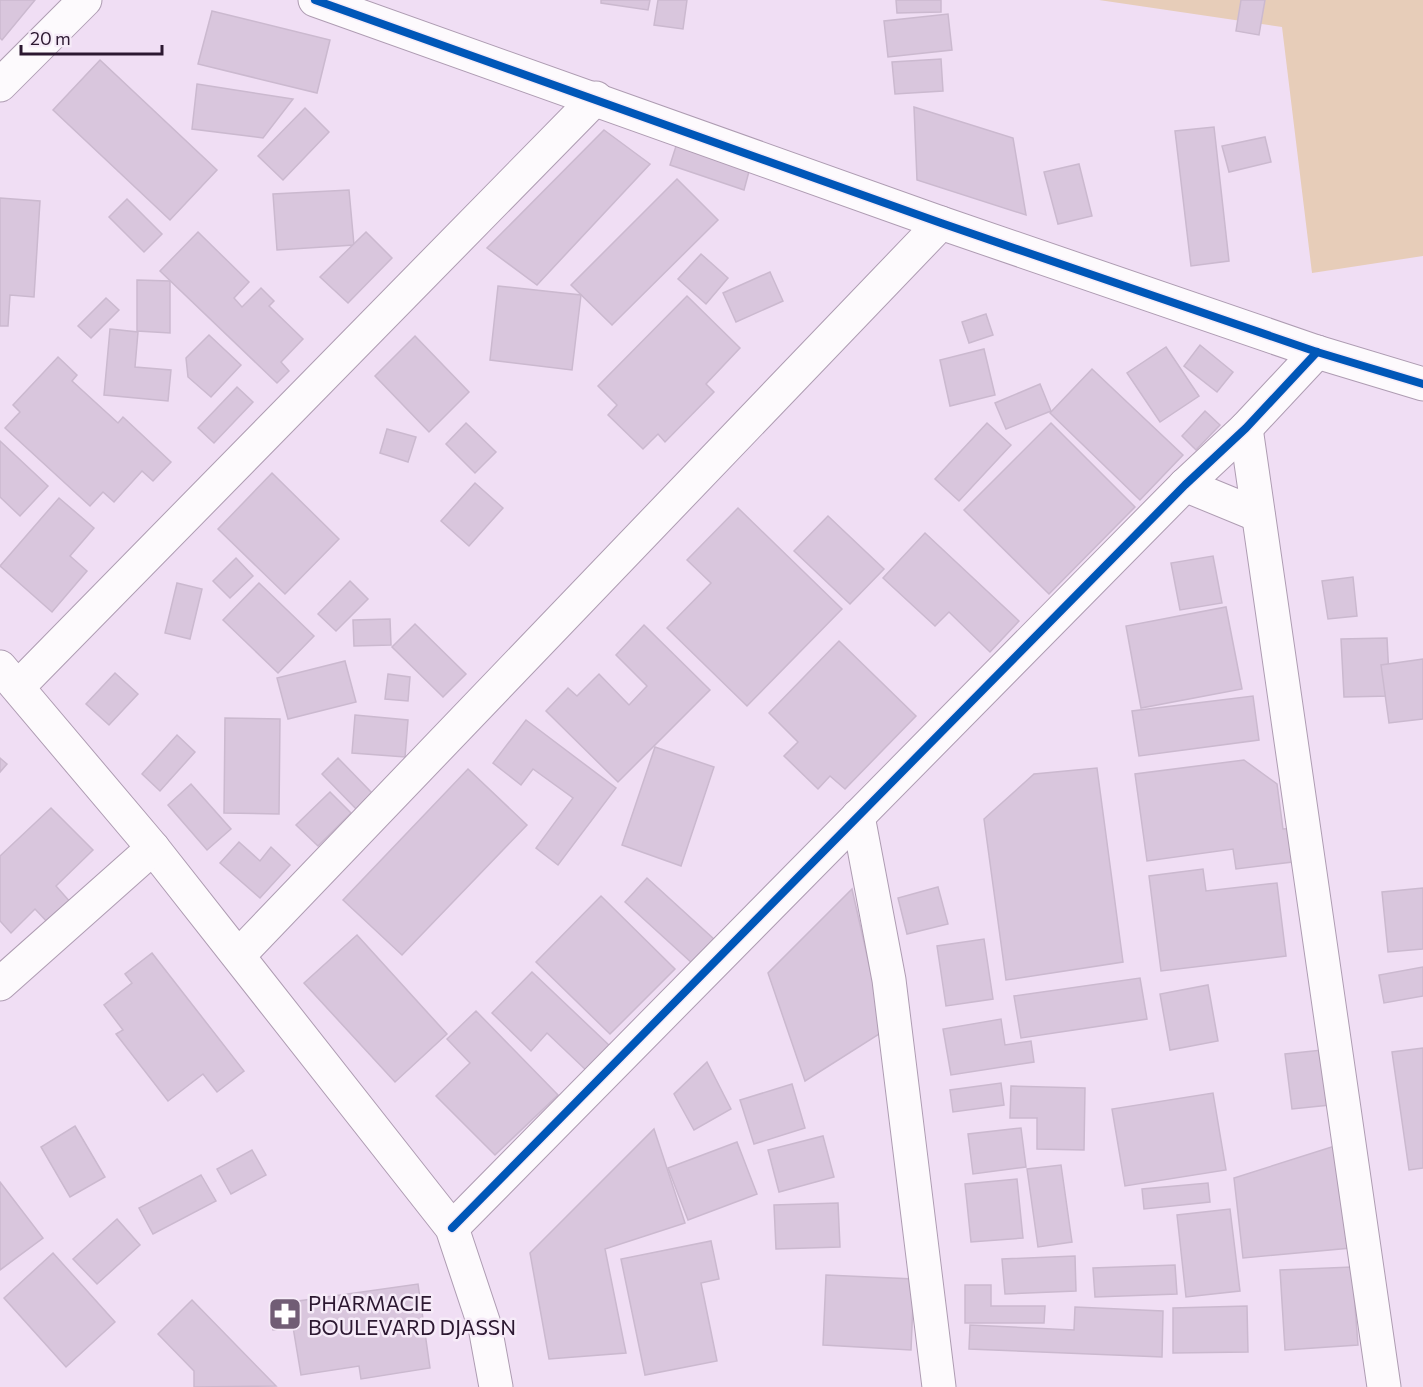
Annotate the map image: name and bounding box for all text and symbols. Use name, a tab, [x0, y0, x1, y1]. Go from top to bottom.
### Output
scale bar	[21, 18, 162, 56]
text: 20 m	[30, 27, 71, 49]
place label: PHARMACIE BOULEVARD DJASSN	[308, 1290, 516, 1339]
pharmacy icon: PHARMACIE BOULEVARD DJASSN	[267, 1296, 303, 1332]

